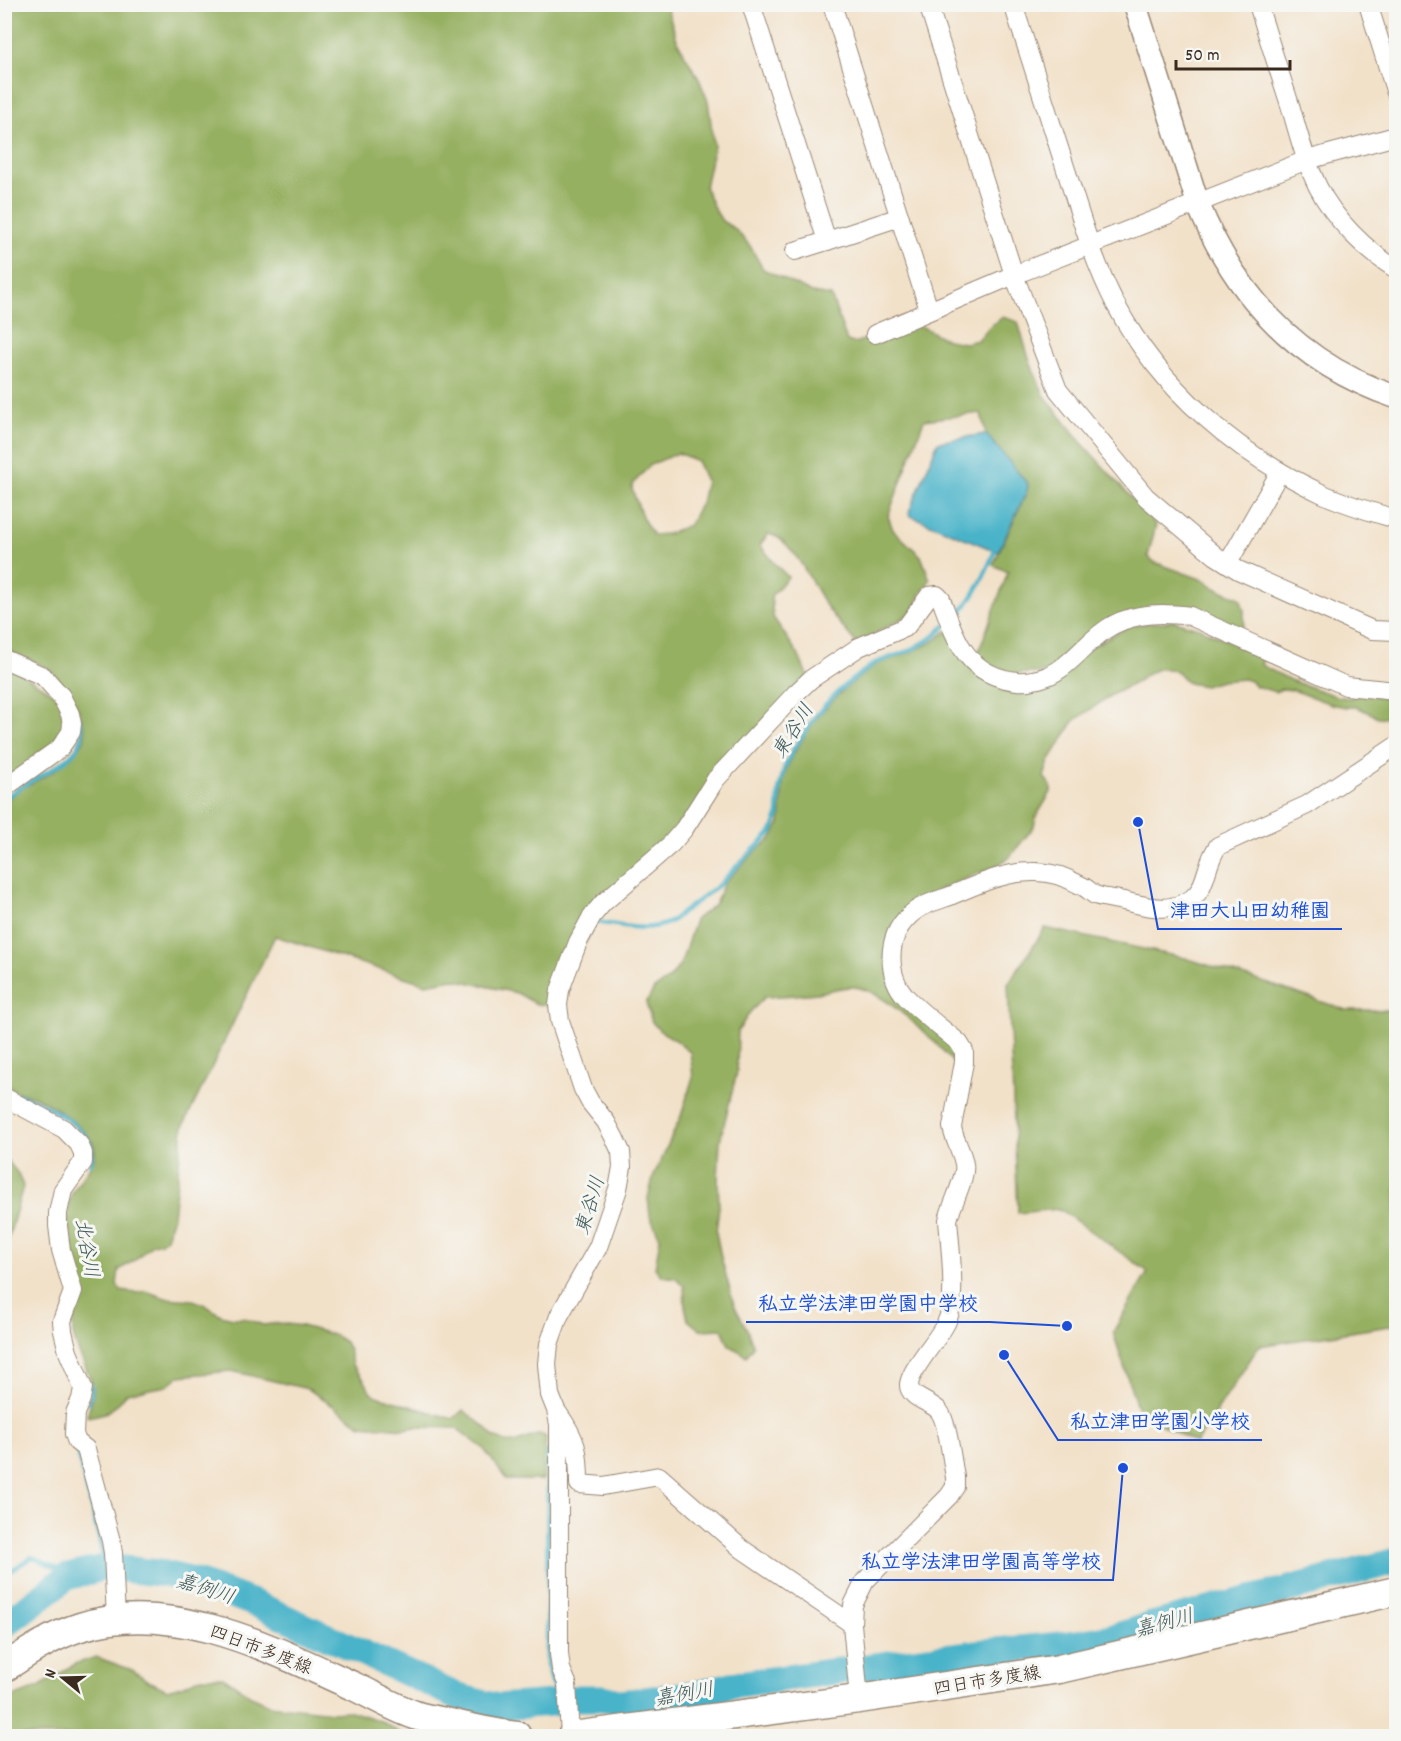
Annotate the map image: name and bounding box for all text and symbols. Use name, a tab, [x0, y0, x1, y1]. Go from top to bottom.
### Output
scale bar	[1176, 33, 1290, 71]
text: 50 m	[1185, 44, 1220, 69]
water label: 東谷川	[767, 699, 822, 764]
callout: 津田大山田幼稚園	[1158, 891, 1342, 929]
text: 津田大山田幼稚園	[1170, 899, 1330, 927]
water label: 東谷川	[570, 1173, 614, 1239]
water label: 北谷川	[66, 1217, 104, 1280]
callout: 私立学法津田学園中学校	[746, 1284, 990, 1322]
text: 私立学法津田学園中学校	[758, 1292, 978, 1320]
callout: 私立津田学園小学校	[1058, 1402, 1262, 1440]
text: 私立津田学園小学校	[1070, 1410, 1250, 1438]
callout: 私立学法津田学園高等学校	[849, 1542, 1113, 1580]
text: 私立学法津田学園高等学校	[861, 1550, 1101, 1578]
water label: 嘉例川	[172, 1568, 238, 1613]
water label: 嘉例川	[1132, 1604, 1197, 1646]
street label: 四日市多度線	[205, 1620, 315, 1682]
north arrow	[33, 1648, 93, 1708]
street label: 四日市多度線	[932, 1662, 1043, 1703]
text: N	[39, 1666, 63, 1681]
water label: 嘉例川	[653, 1677, 716, 1715]

